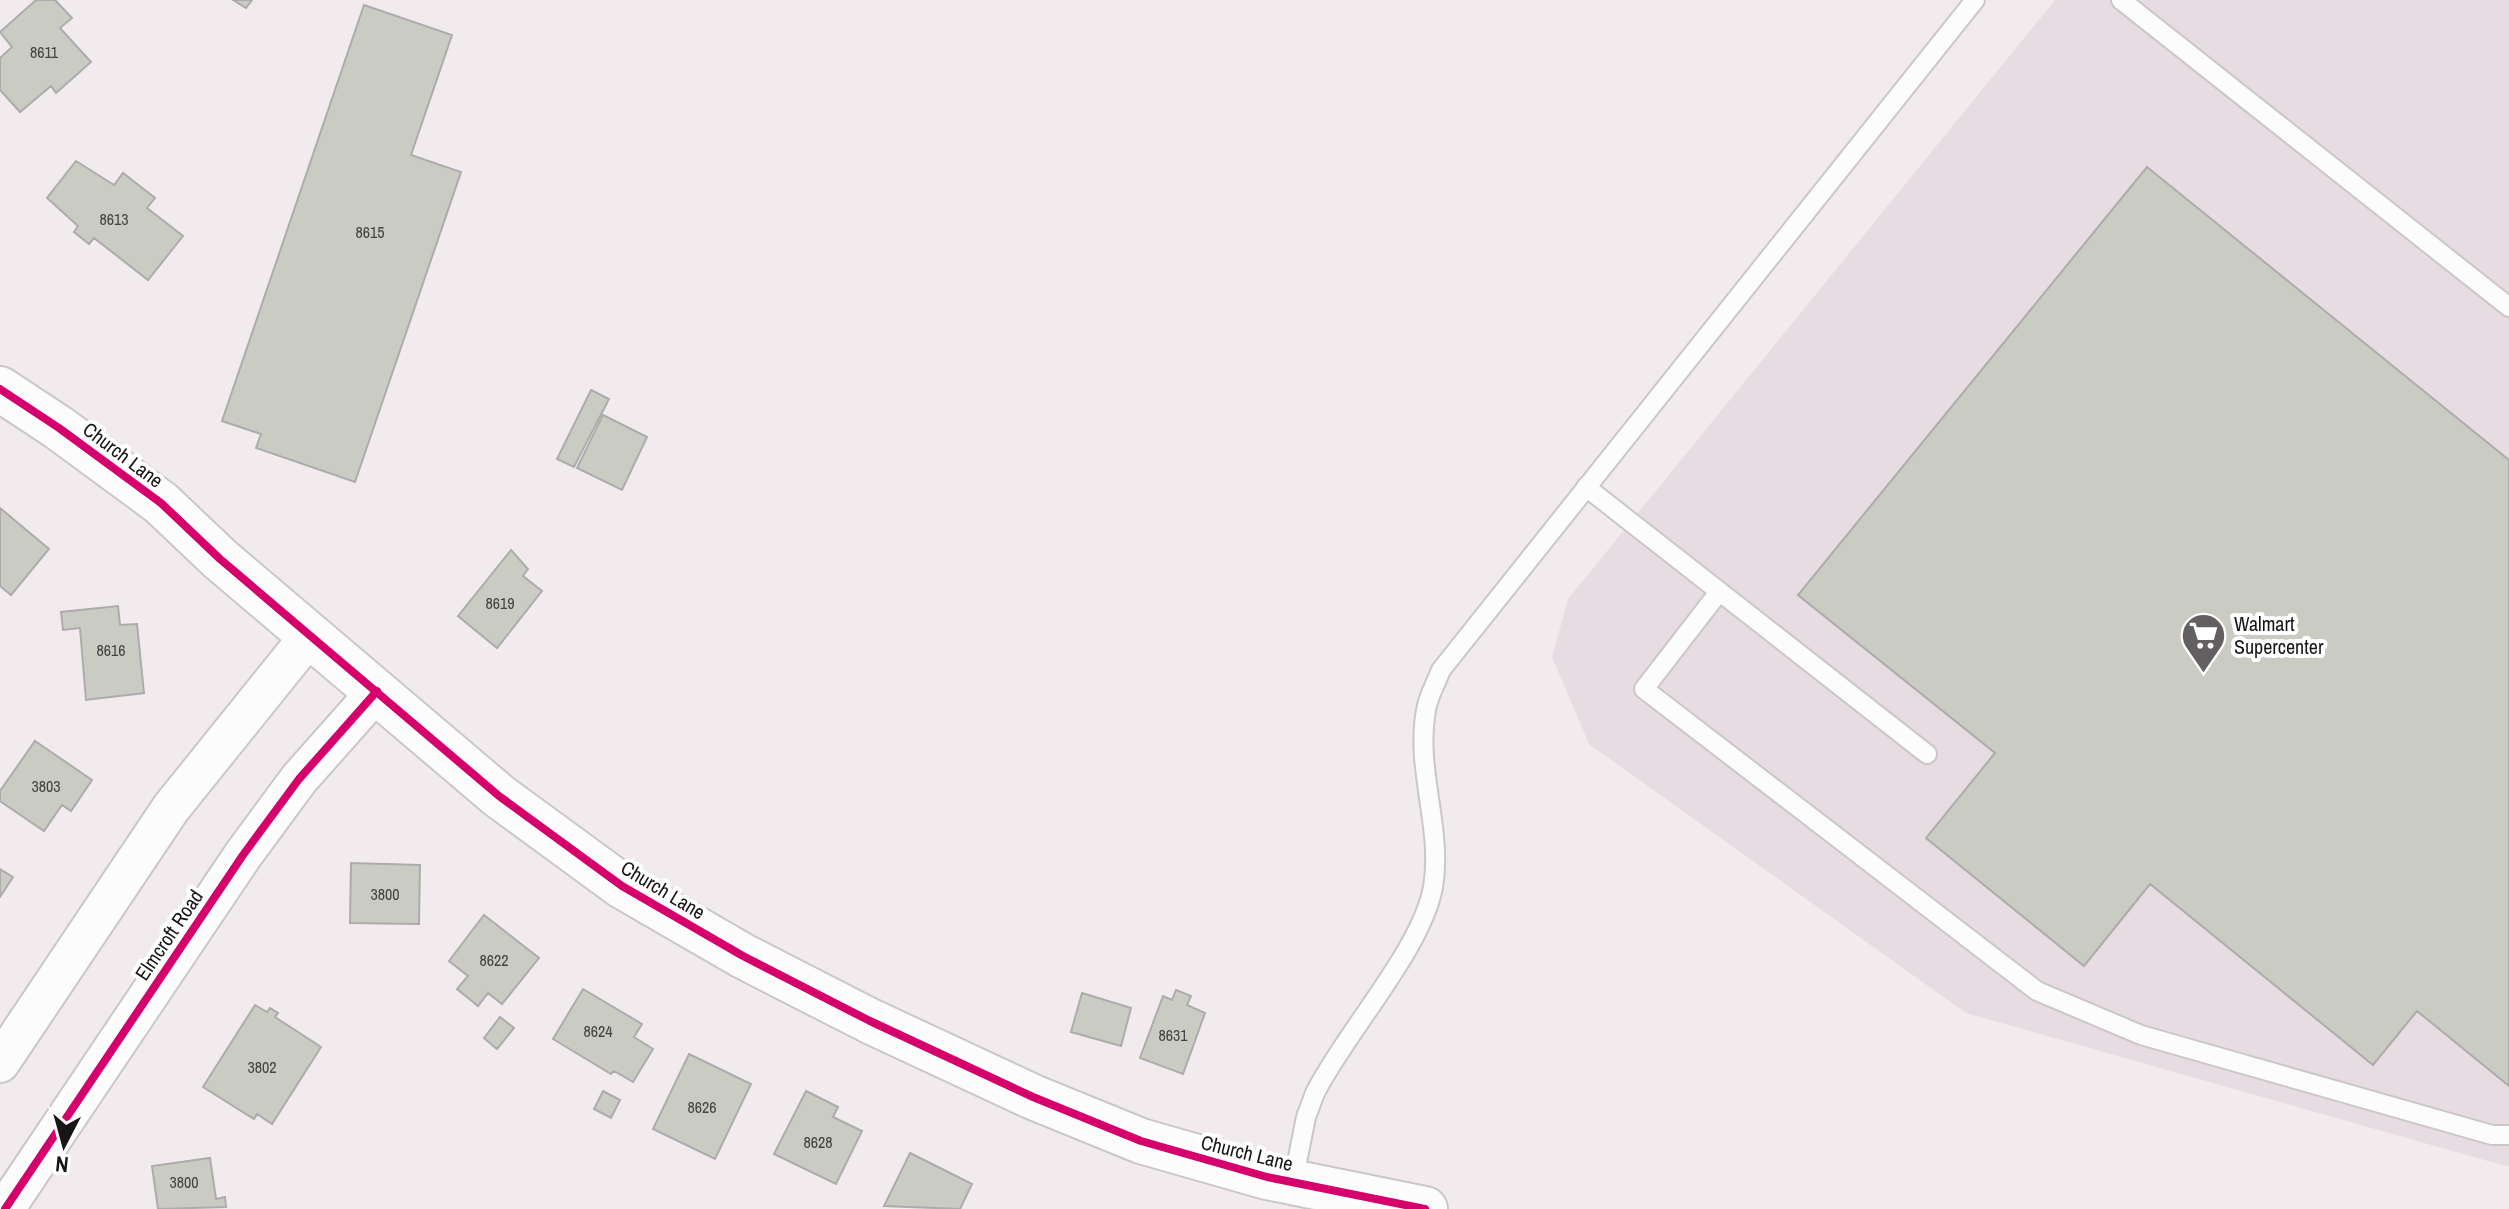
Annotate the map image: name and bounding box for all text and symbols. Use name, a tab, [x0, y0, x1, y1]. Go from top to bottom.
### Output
house number: 8611	[30, 41, 59, 63]
house number: 8613	[99, 208, 129, 230]
house number: 8615	[355, 221, 385, 243]
street label: Church Lane	[78, 416, 169, 494]
house number: 8619	[485, 592, 515, 614]
place label: Walmart Supercenter	[2234, 610, 2324, 660]
supermarket icon: Walmart Supercenter	[2179, 611, 2227, 674]
house number: 8616	[96, 639, 126, 661]
house number: 3803	[31, 775, 61, 797]
street label: Church Lane	[616, 854, 710, 925]
house number: 3800	[370, 883, 400, 905]
street label: Elmcroft Road	[128, 884, 209, 985]
house number: 8622	[479, 949, 509, 971]
house number: 8624	[583, 1020, 613, 1042]
house number: 8631	[1158, 1024, 1188, 1046]
house number: 3802	[247, 1056, 277, 1078]
house number: 8626	[687, 1096, 717, 1118]
north arrow	[24, 1105, 104, 1185]
street label: Church Lane	[1198, 1128, 1296, 1177]
house number: 8628	[803, 1131, 833, 1153]
text: N	[54, 1149, 70, 1180]
house number: 3800	[169, 1171, 199, 1193]

